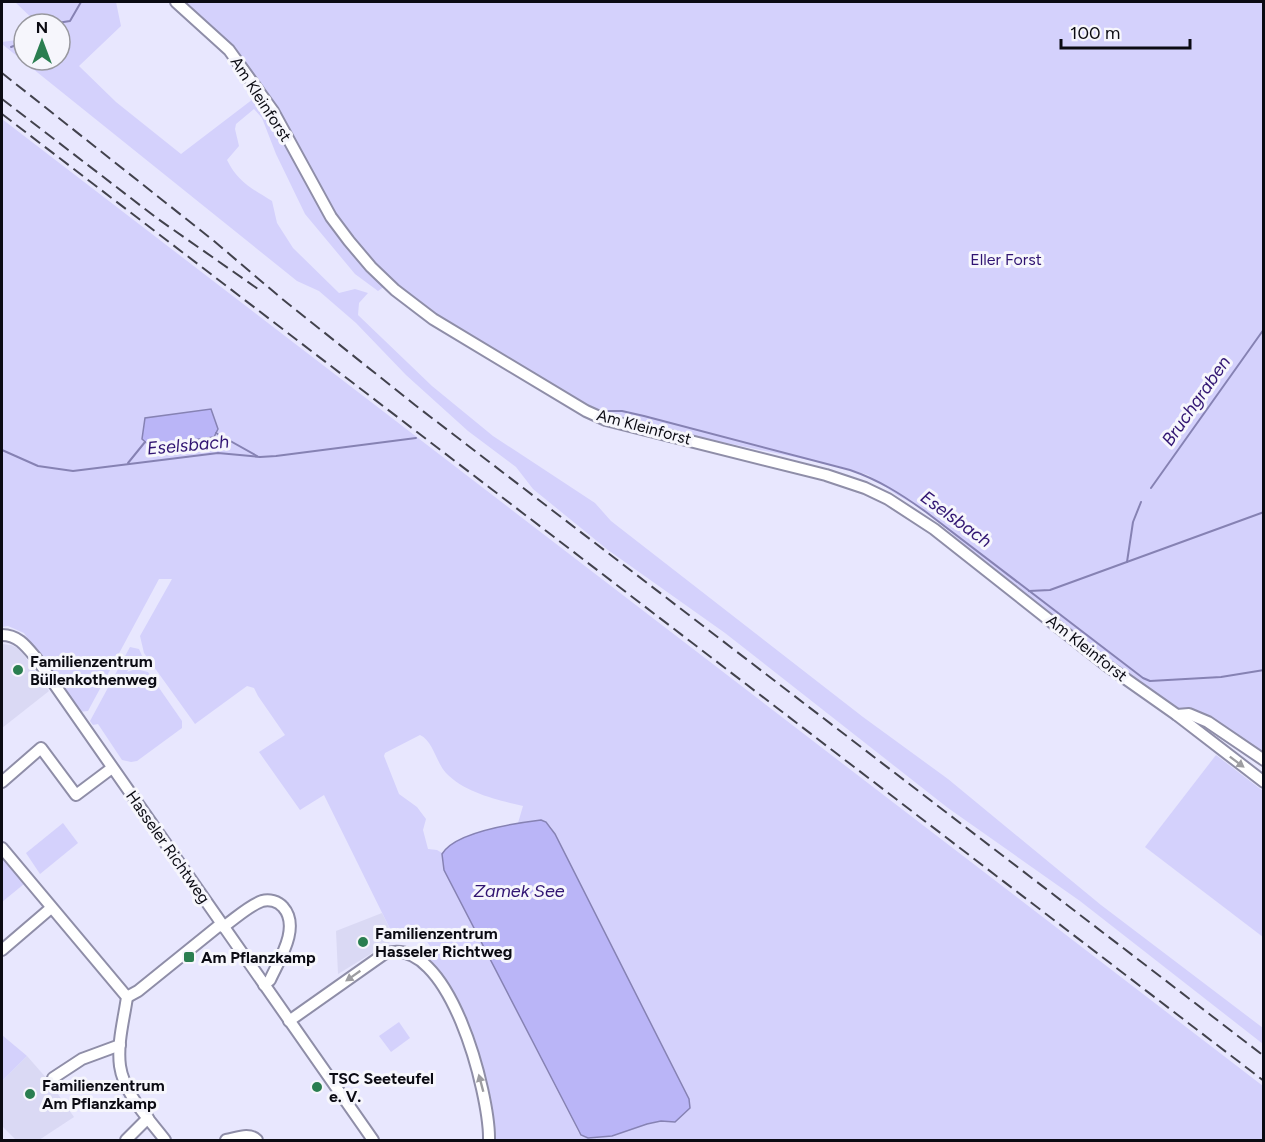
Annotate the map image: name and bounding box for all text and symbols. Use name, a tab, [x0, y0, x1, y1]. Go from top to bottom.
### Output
north arrow	[12, 12, 72, 72]
scale bar	[1061, 12, 1190, 50]
text: N	[36, 18, 48, 37]
text: 100 m	[1070, 22, 1120, 44]
street label: Am Kleinforst	[227, 53, 295, 145]
park label: Eller Forst	[970, 250, 1042, 269]
water label: Bruchgraben	[1157, 352, 1235, 450]
street label: Am Kleinforst	[595, 405, 693, 449]
water label: Eselsbach	[146, 430, 230, 460]
water label: Eselsbach	[916, 486, 996, 552]
street label: Am Kleinforst	[1043, 611, 1131, 685]
place label: Familienzentrum Büllenkothenweg	[30, 652, 157, 689]
marker: Familienzentrum Büllenkothenweg	[11, 663, 25, 677]
one-way arrow	[1229, 755, 1244, 767]
street label: Hasseler Richtweg	[122, 787, 214, 907]
water label: Zamek See	[473, 880, 565, 902]
place label: Familienzentrum Hasseler Richtweg	[375, 924, 512, 961]
marker: Familienzentrum Hasseler Richtweg	[356, 935, 370, 949]
place label: Am Pflanzkamp	[201, 948, 316, 967]
marker: Am Pflanzkamp	[182, 950, 196, 964]
one-way arrow	[345, 970, 361, 981]
place label: TSC Seeteufel e. V.	[329, 1069, 434, 1106]
one-way arrow	[476, 1074, 485, 1092]
place label: Familienzentrum Am Pflanzkamp	[42, 1076, 165, 1113]
marker: TSC Seeteufel e. V.	[310, 1080, 324, 1094]
marker: Familienzentrum Am Pflanzkamp	[23, 1087, 37, 1101]

